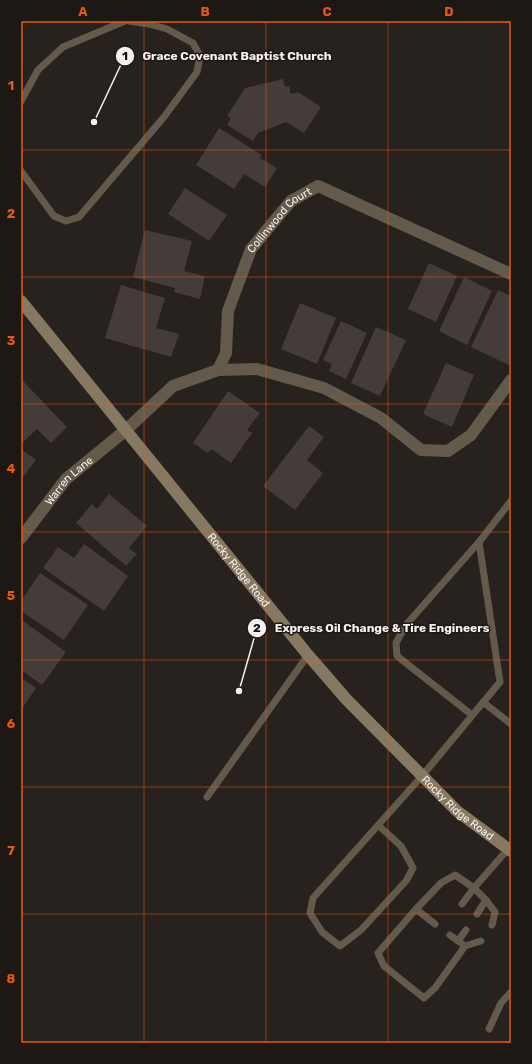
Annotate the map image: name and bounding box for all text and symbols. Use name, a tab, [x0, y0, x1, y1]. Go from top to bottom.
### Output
text: A	[78, 4, 88, 19]
text: B	[200, 4, 210, 19]
text: C	[322, 4, 332, 19]
text: D	[444, 4, 454, 19]
callout: Grace Covenant Baptist Church	[115, 44, 340, 68]
text: 1	[122, 49, 128, 63]
text: Grace Covenant Baptist Church	[142, 49, 332, 63]
text: 1	[8, 78, 14, 93]
street label: Collinwood Court	[245, 185, 315, 256]
text: 2	[7, 206, 15, 221]
text: 3	[7, 333, 16, 348]
street label: Warren Lane	[42, 454, 96, 508]
text: 4	[7, 461, 16, 476]
street label: Rocky Ridge Road	[205, 530, 272, 610]
text: 5	[7, 588, 15, 603]
callout: Express Oil Change & Tire Engineers	[247, 616, 498, 640]
text: 2	[253, 621, 261, 635]
text: Express Oil Change & Tire Engineers	[275, 621, 490, 635]
text: 6	[7, 716, 16, 731]
street label: Rocky Ridge Road	[419, 773, 496, 843]
text: 7	[7, 843, 15, 858]
text: 8	[7, 971, 16, 986]

